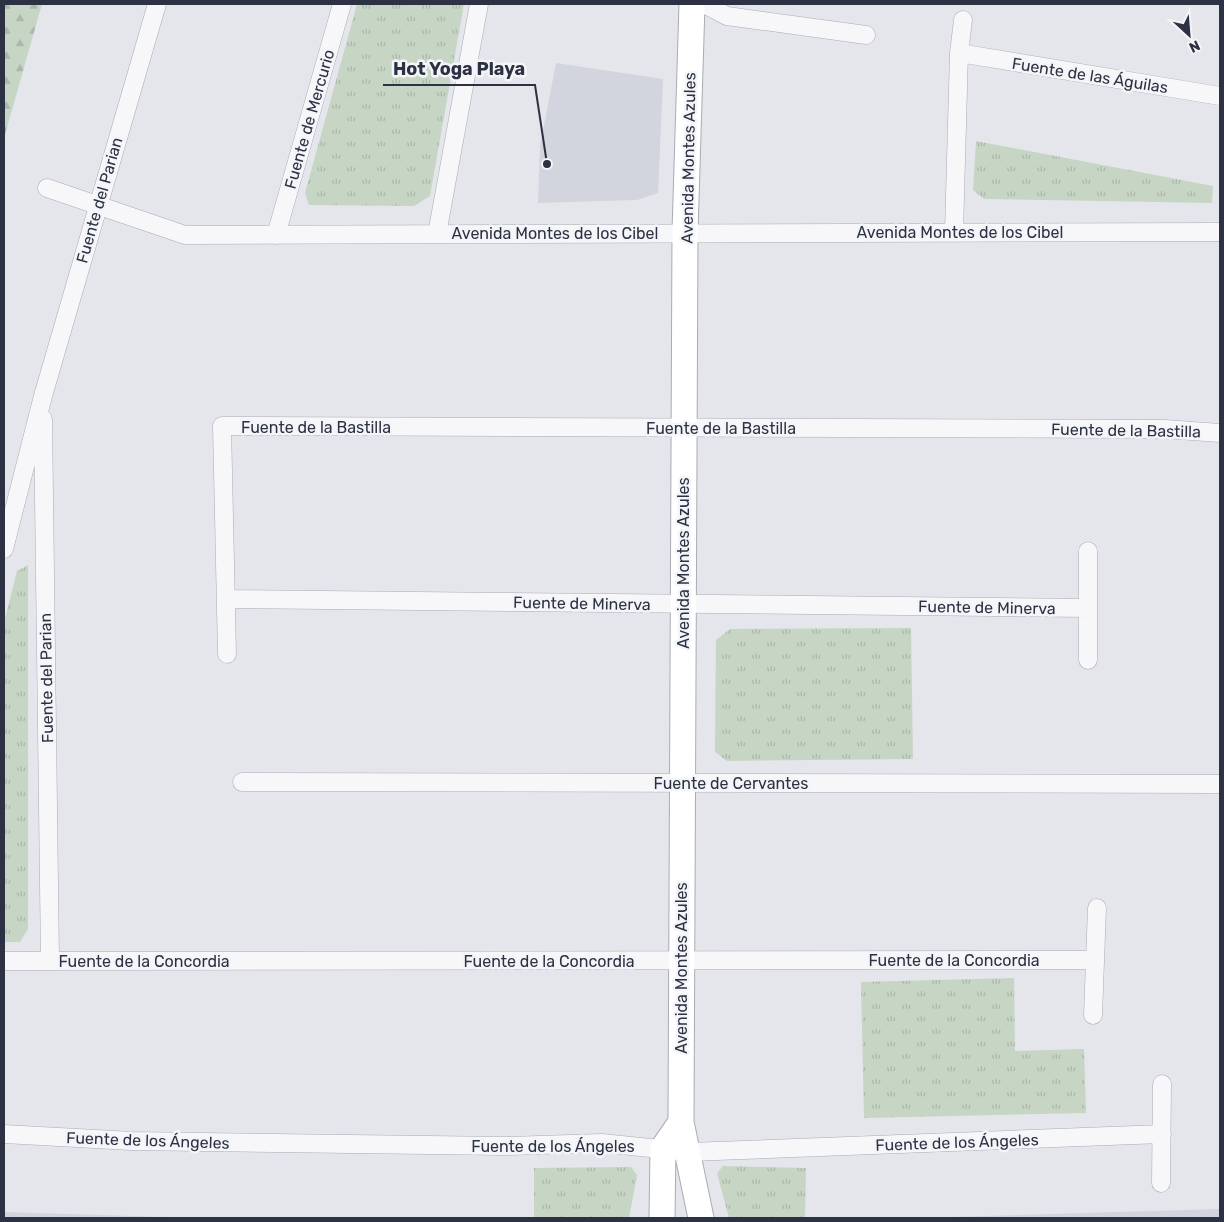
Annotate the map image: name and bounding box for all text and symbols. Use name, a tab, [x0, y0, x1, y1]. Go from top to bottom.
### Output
north arrow	[1164, 10, 1214, 60]
text: N	[1186, 36, 1203, 56]
street label: Fuente de Mercurio	[280, 47, 338, 191]
callout: Hot Yoga Playa	[383, 52, 535, 85]
street label: Fuente de las Águilas	[1010, 54, 1169, 97]
text: Hot Yoga Playa	[393, 58, 525, 80]
street label: Avenida Montes Azules	[678, 72, 699, 244]
street label: Fuente del Parian	[72, 135, 127, 265]
street label: Avenida Montes de los Cibel	[857, 223, 1063, 242]
street label: Avenida Montes de los Cibel	[452, 224, 658, 243]
street label: Fuente de la Bastilla	[241, 418, 391, 437]
street label: Fuente de la Bastilla	[646, 419, 796, 438]
street label: Fuente de la Bastilla	[1051, 420, 1201, 441]
street label: Avenida Montes Azules	[674, 477, 693, 649]
street label: Fuente de Minerva	[513, 593, 651, 614]
street label: Fuente de Minerva	[918, 597, 1056, 618]
street label: Fuente del Parian	[36, 613, 57, 743]
street label: Fuente de Cervantes	[654, 774, 808, 793]
street label: Avenida Montes Azules	[672, 882, 691, 1054]
street label: Fuente de la Concordia	[868, 951, 1040, 970]
street label: Fuente de la Concordia	[58, 952, 230, 971]
street label: Fuente de la Concordia	[463, 952, 635, 971]
street label: Fuente de los Ángeles	[66, 1128, 230, 1153]
street label: Fuente de los Ángeles	[875, 1130, 1039, 1155]
street label: Fuente de los Ángeles	[471, 1137, 635, 1156]

